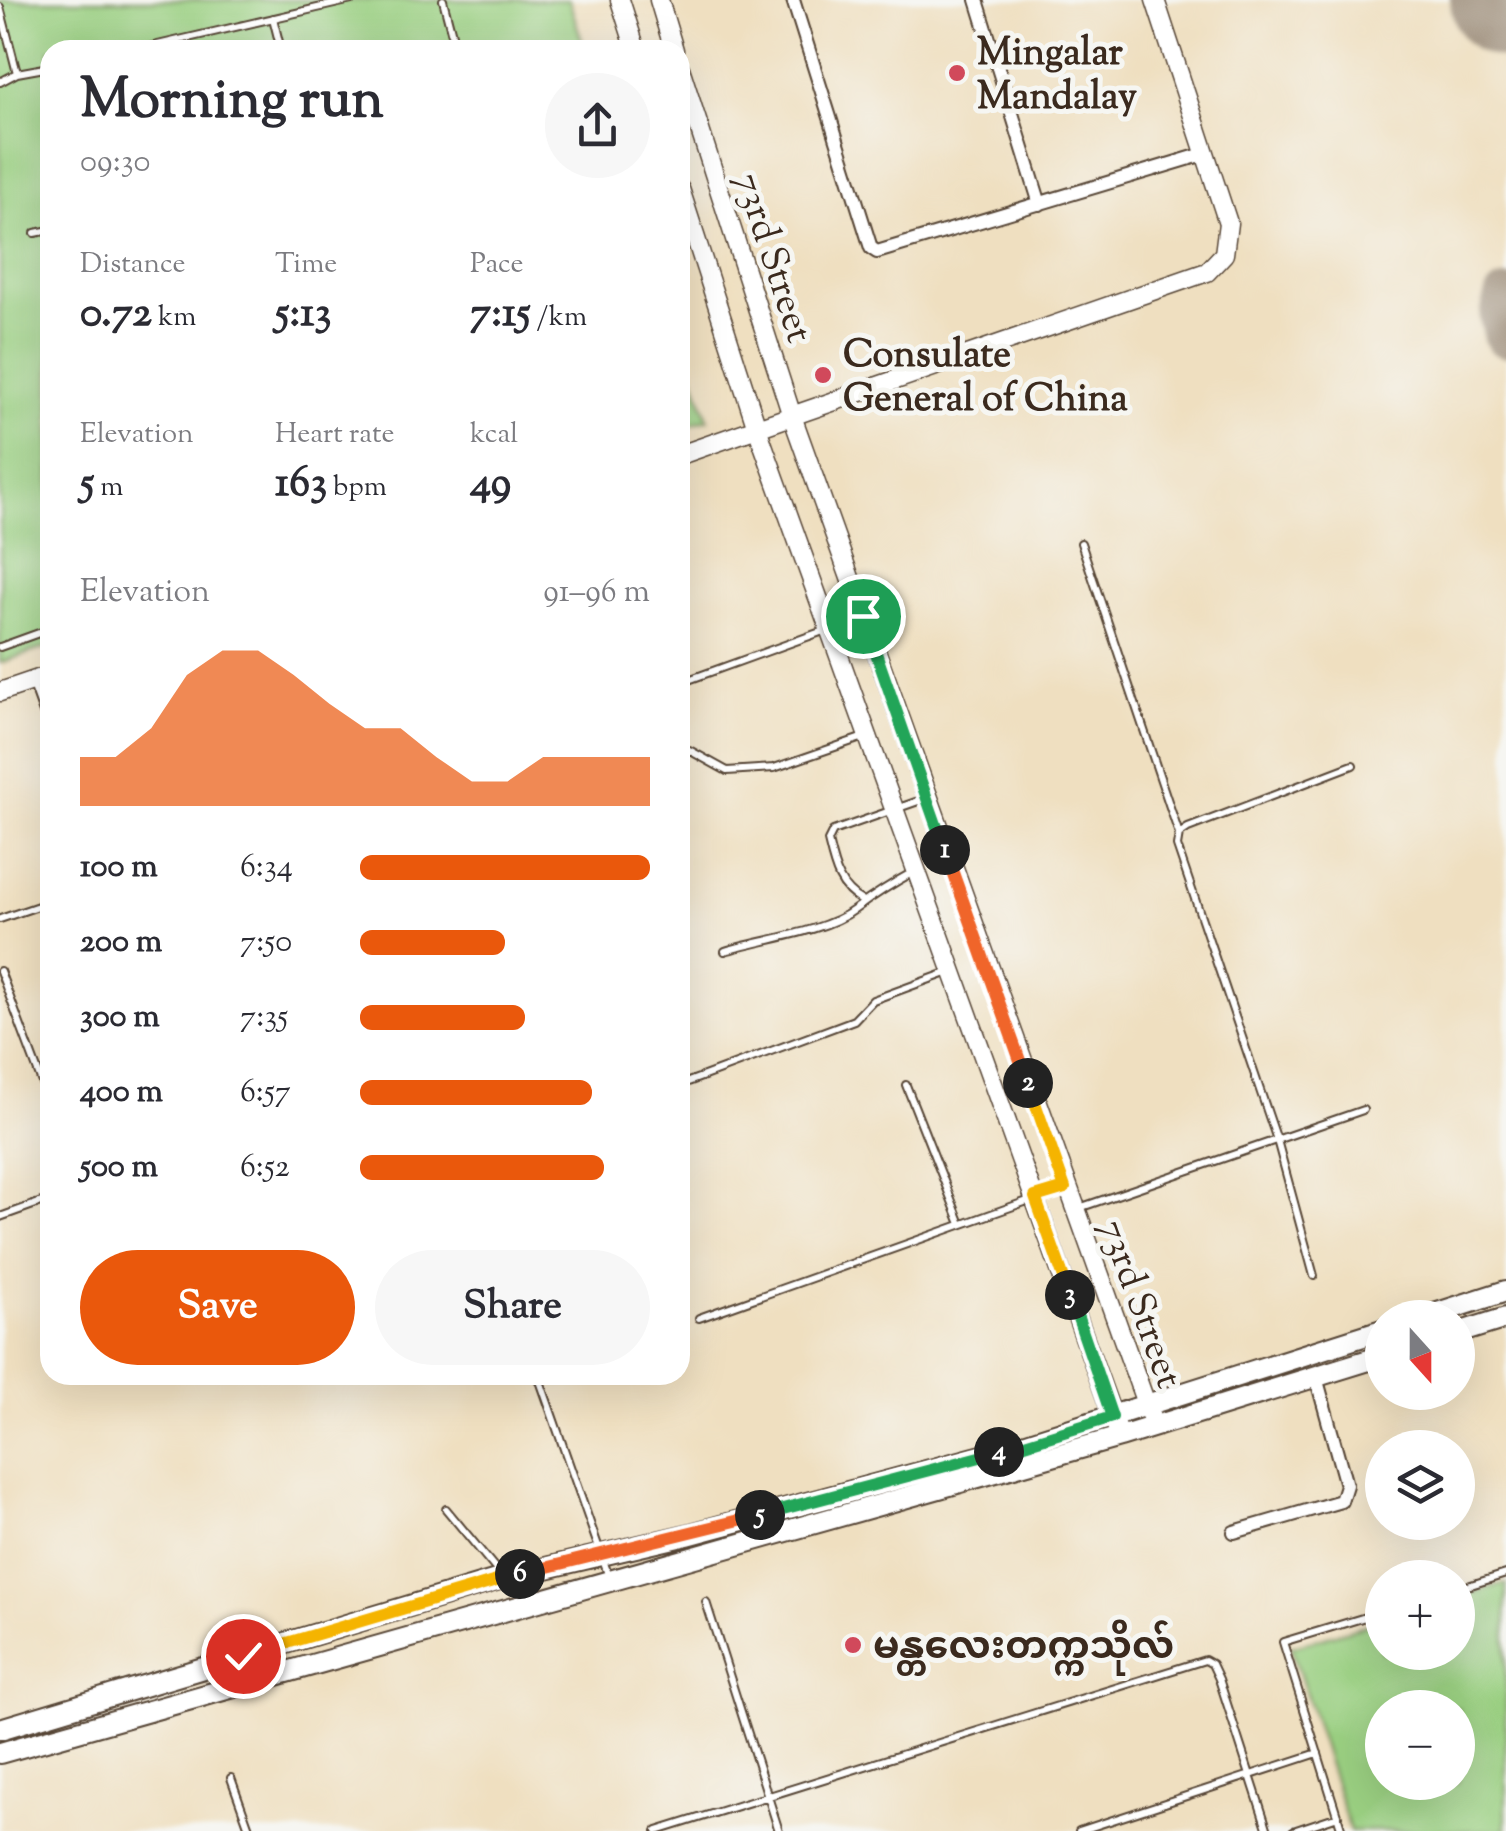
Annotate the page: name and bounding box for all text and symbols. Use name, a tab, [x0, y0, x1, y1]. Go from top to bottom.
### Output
place label: Mingalar Mandalay	[977, 28, 1137, 126]
marker: Mingalar Mandalay	[946, 62, 968, 84]
text: Morning run	[80, 63, 384, 142]
button: share	[545, 73, 650, 178]
text: 09:30	[80, 140, 150, 186]
street label: 73rd Street	[718, 166, 824, 350]
text: Distance	[80, 245, 186, 285]
text: Time	[275, 245, 337, 285]
text: Pace	[470, 245, 524, 285]
text: 0.72	[80, 285, 152, 345]
text: 5:13	[275, 285, 332, 345]
text: 7:15	[470, 285, 531, 345]
text: km	[152, 298, 196, 338]
text: /km	[531, 298, 587, 338]
place label: Consulate General of China	[843, 330, 1128, 428]
marker: Consulate General of China	[812, 364, 834, 386]
text: Elevation	[80, 415, 194, 455]
text: Heart rate	[275, 415, 395, 455]
text: kcal	[470, 415, 518, 455]
text: 5	[80, 455, 94, 515]
text: 163	[275, 455, 327, 515]
text: 49	[470, 455, 511, 515]
text: m	[94, 468, 124, 508]
text: bpm	[327, 468, 387, 508]
text: Elevation	[80, 570, 210, 616]
text: 91–96 m	[543, 570, 650, 616]
pin	[821, 574, 906, 659]
icon: arrive	[836, 589, 891, 644]
pin: 1	[920, 825, 970, 875]
text: 1	[940, 830, 950, 870]
text: 100 m	[80, 845, 158, 891]
text: 6:34	[240, 845, 293, 891]
text: 200 m	[80, 920, 162, 966]
text: 7:50	[240, 920, 292, 966]
text: 300 m	[80, 995, 160, 1041]
text: 7:35	[240, 995, 288, 1041]
pin: 2	[1003, 1058, 1053, 1108]
text: 2	[1021, 1063, 1035, 1103]
text: 400 m	[80, 1070, 163, 1116]
text: 6:57	[240, 1070, 291, 1116]
text: 500 m	[80, 1145, 158, 1191]
text: 6:52	[240, 1145, 290, 1191]
street label: 73rd Street	[1083, 1212, 1194, 1396]
button: Save	[80, 1250, 355, 1365]
button: Share	[375, 1250, 650, 1365]
pin: 3	[1045, 1270, 1095, 1320]
text: 3	[1064, 1275, 1076, 1315]
north arrow	[1365, 1300, 1475, 1410]
map controls	[1365, 1300, 1475, 1800]
pin: 4	[974, 1427, 1024, 1477]
button: layers	[1365, 1430, 1475, 1540]
text: 4	[992, 1432, 1006, 1472]
pin: 5	[735, 1490, 785, 1540]
text: 5	[755, 1495, 765, 1535]
pin: 6	[495, 1549, 545, 1599]
text: 6	[513, 1554, 527, 1594]
button: +	[1365, 1560, 1475, 1670]
pin	[201, 1614, 286, 1699]
place label: မန္တလေးတက္ကသိုလ်	[873, 1619, 1174, 1676]
icon: check	[216, 1629, 271, 1684]
marker: မန္တလေးတက္ကသိုလ်	[842, 1634, 864, 1656]
button: −	[1365, 1690, 1475, 1800]

